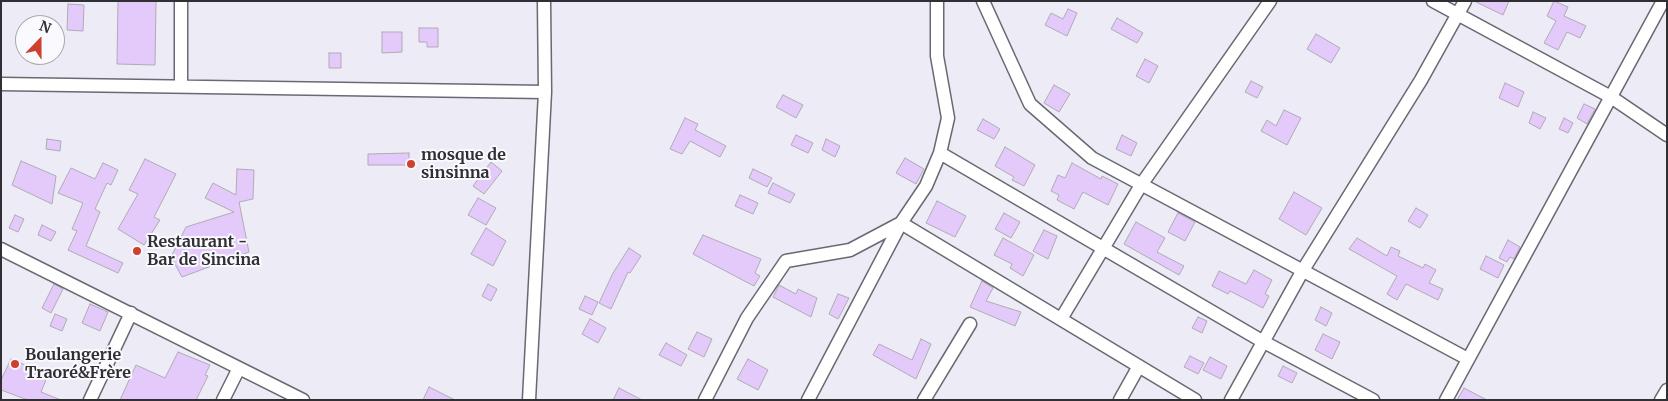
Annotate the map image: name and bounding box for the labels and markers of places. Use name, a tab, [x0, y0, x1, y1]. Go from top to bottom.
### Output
place label: mosque de sinsinna	[421, 145, 506, 183]
marker: mosque de sinsinna	[405, 158, 417, 170]
place label: Restaurant - Bar de Sincina	[147, 232, 260, 270]
marker: Restaurant - Bar de Sincina	[131, 245, 143, 257]
place label: Boulangerie Traoré&Frère	[25, 345, 131, 383]
marker: Boulangerie Traoré&Frère	[9, 358, 21, 370]

